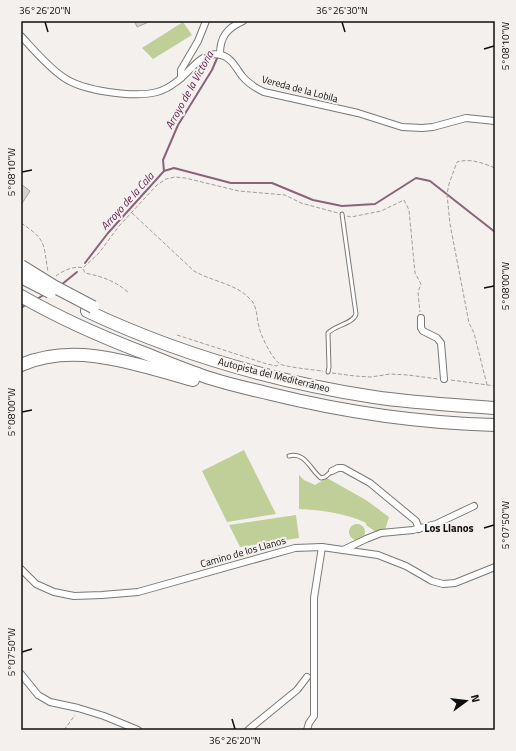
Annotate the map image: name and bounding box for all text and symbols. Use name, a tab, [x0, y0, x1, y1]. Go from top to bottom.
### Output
text: 36°26'20"N	[19, 3, 71, 18]
text: 36°26'30"N	[316, 3, 368, 18]
text: 5°08'10"W	[498, 22, 513, 70]
water label: Arroyo de la Victoria	[161, 48, 217, 132]
street label: Vereda de la Lobila	[260, 72, 340, 106]
text: 5°08'10"W	[4, 148, 19, 196]
water label: Arroyo de la Cala	[97, 168, 158, 233]
text: 5°08'00"W	[498, 262, 513, 310]
street label: Autopista del Mediterráneo	[216, 354, 332, 396]
text: 5°08'00"W	[4, 388, 19, 436]
text: 5°07'50"W	[498, 501, 513, 549]
district label: Los Llanos	[424, 520, 474, 536]
street label: Camino de los Llanos	[199, 533, 288, 571]
text: 5°07'50"W	[4, 628, 19, 676]
north arrow	[446, 681, 486, 721]
text: N	[467, 693, 484, 704]
text: 36°26'20"N	[209, 733, 261, 748]

